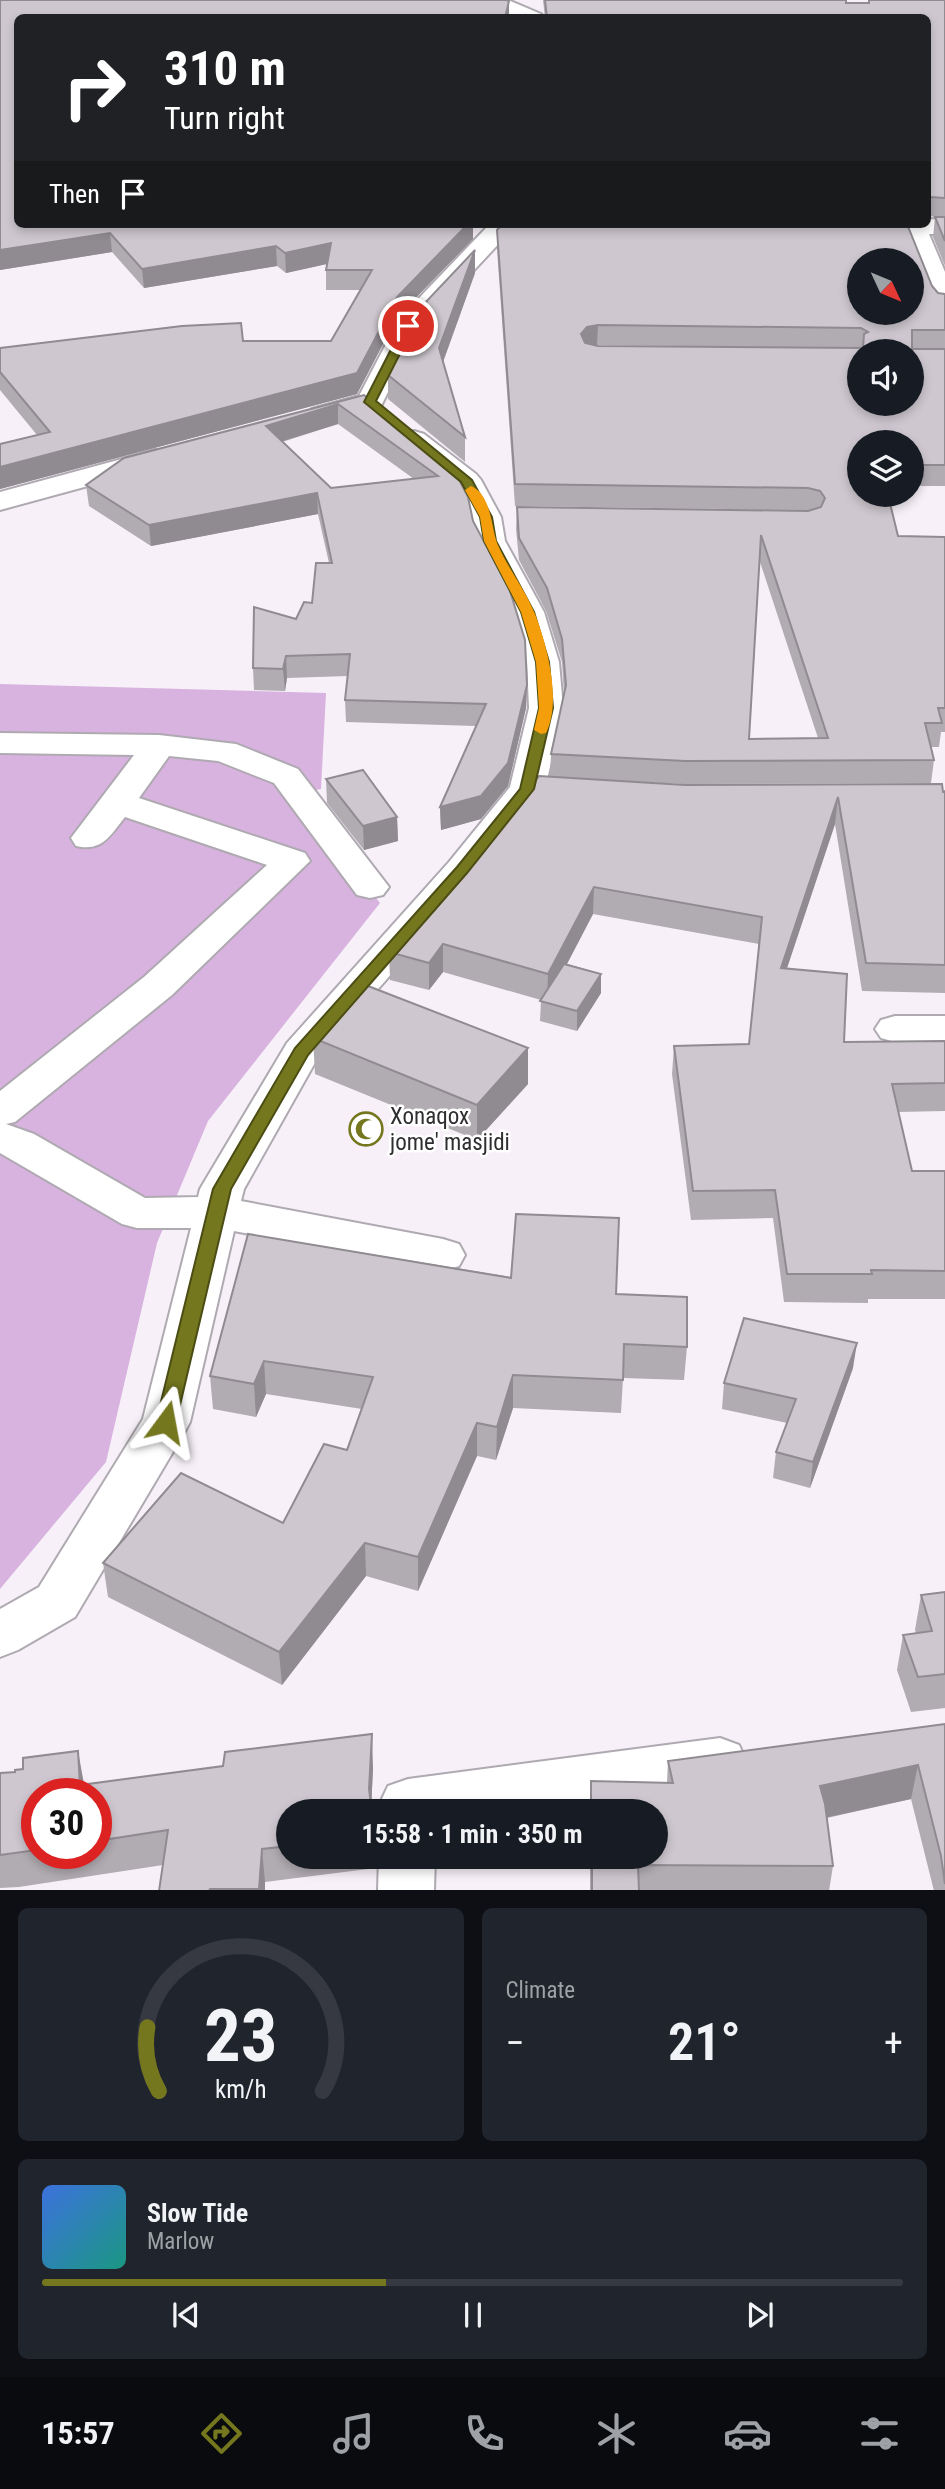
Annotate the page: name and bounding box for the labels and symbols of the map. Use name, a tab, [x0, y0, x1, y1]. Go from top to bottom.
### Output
north arrow	[847, 248, 924, 326]
pin	[378, 296, 438, 356]
place label: Xonaqox jome' masjidi	[389, 1103, 510, 1156]
mosque icon: Xonaqox jome' masjidi	[347, 1110, 385, 1148]
position arrow	[129, 1385, 203, 1459]
speed limit sign: 30	[21, 1778, 112, 1869]

